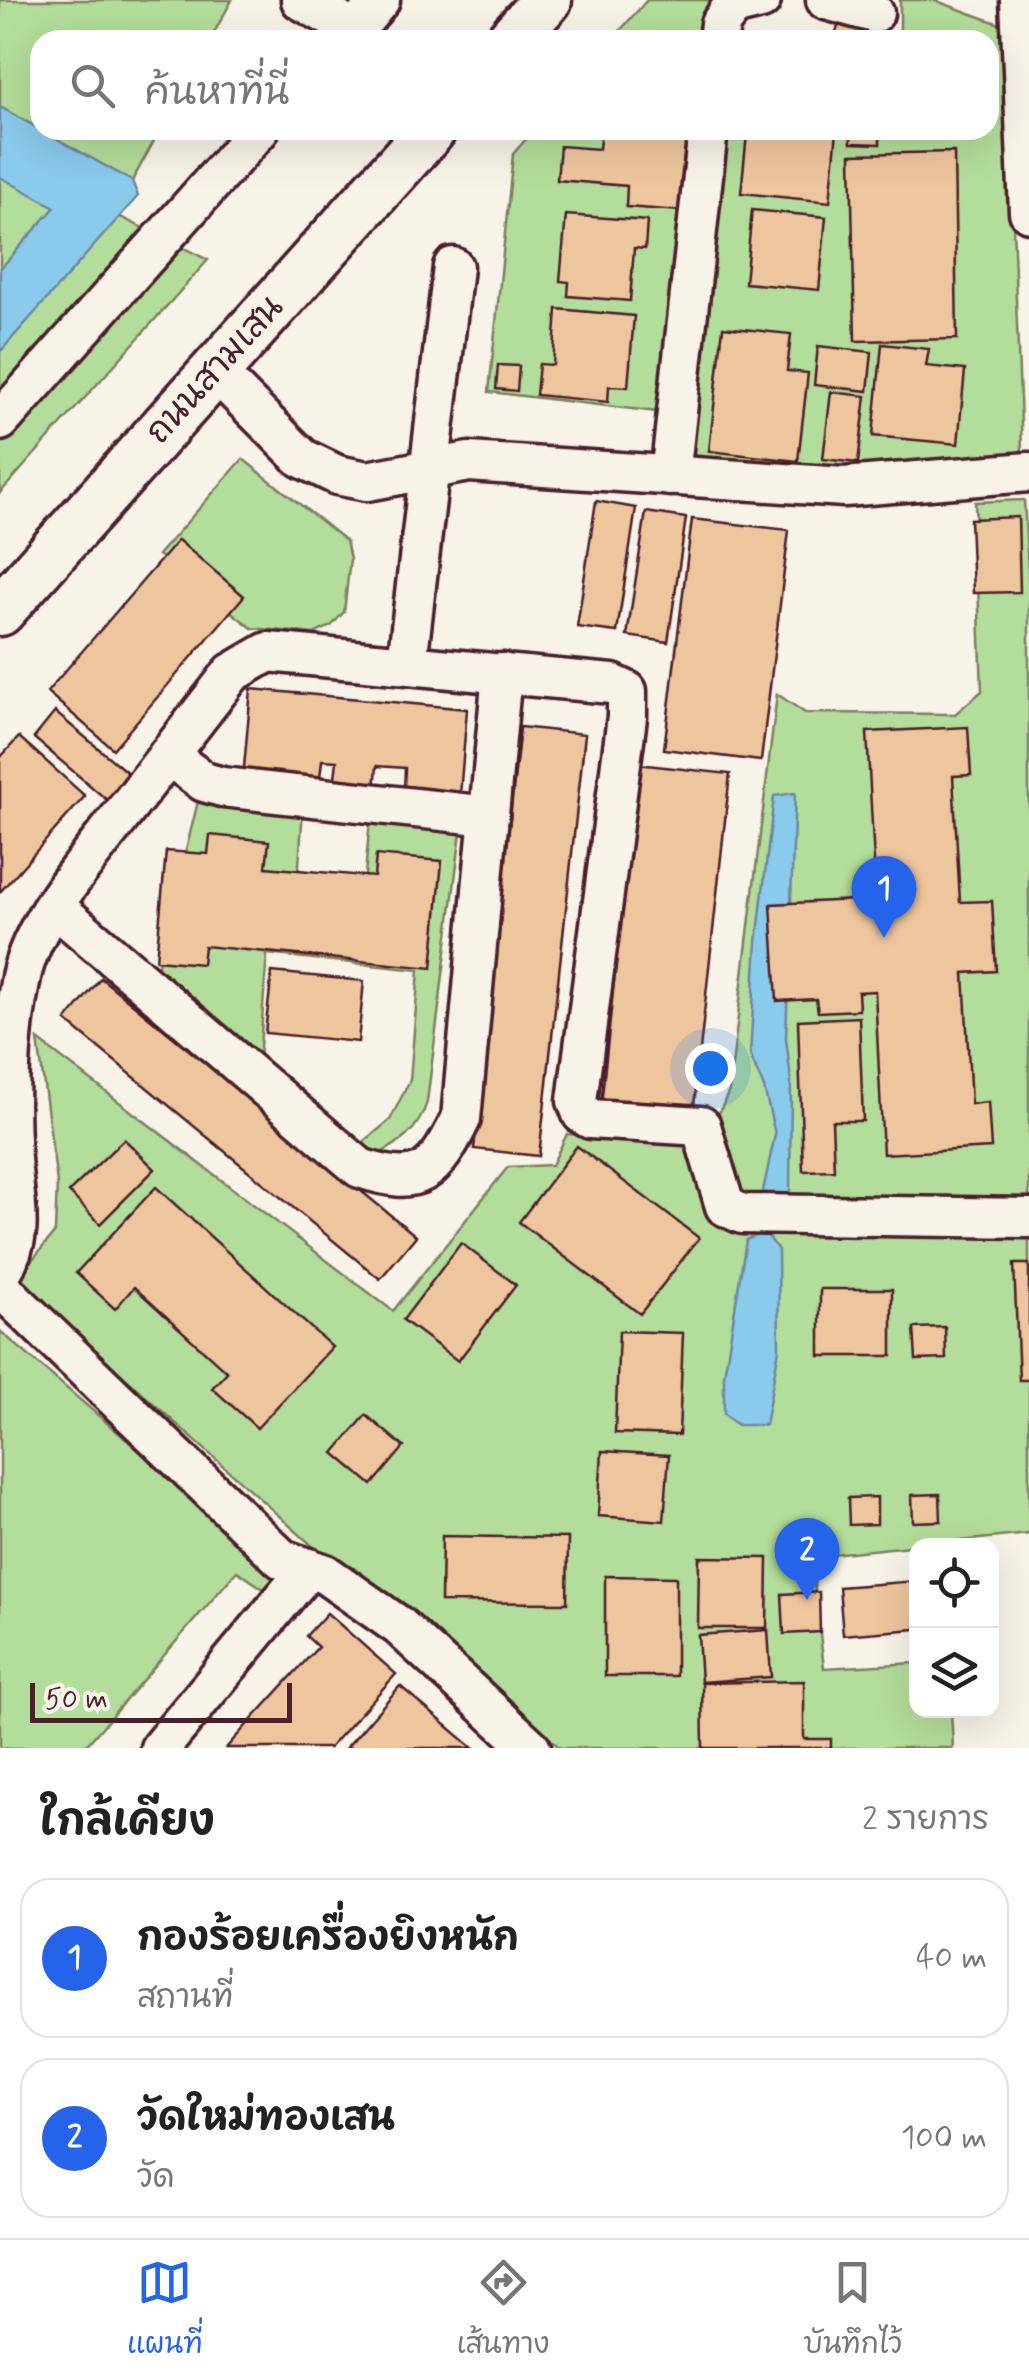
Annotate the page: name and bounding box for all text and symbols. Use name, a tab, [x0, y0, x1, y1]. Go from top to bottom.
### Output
search box	[30, 30, 999, 140]
icon: search	[65, 58, 120, 113]
text: ค้นหาที่นี่	[145, 69, 289, 118]
street label: ถนนสามเสน	[136, 286, 294, 454]
pin: 1	[852, 856, 916, 938]
your location	[685, 1043, 736, 1094]
pin: 2	[774, 1518, 840, 1600]
map controls	[909, 1538, 999, 1718]
button: locate	[909, 1538, 999, 1628]
button: layers	[909, 1628, 999, 1718]
scale bar	[30, 1678, 292, 1722]
text: 50 m	[45, 1682, 108, 1719]
text: ใกล้เคียง	[40, 1795, 215, 1850]
text: 2 รายการ	[862, 1799, 989, 1841]
text: กองร้อยเครื่องยิงหนัก	[137, 1914, 519, 1963]
text: 1	[67, 1937, 82, 1979]
text: 40 m	[916, 1937, 987, 1979]
text: สถานที่	[137, 1977, 234, 2019]
text: วัดใหม่ทองเสน	[137, 2094, 395, 2143]
text: 2	[67, 2117, 82, 2159]
text: 100 m	[901, 2117, 987, 2159]
text: วัด	[137, 2157, 174, 2199]
tab: แผนที่	[127, 2255, 203, 2364]
tab: เส้นทาง	[457, 2255, 549, 2364]
tab: บันทึกไว้	[804, 2255, 902, 2364]

